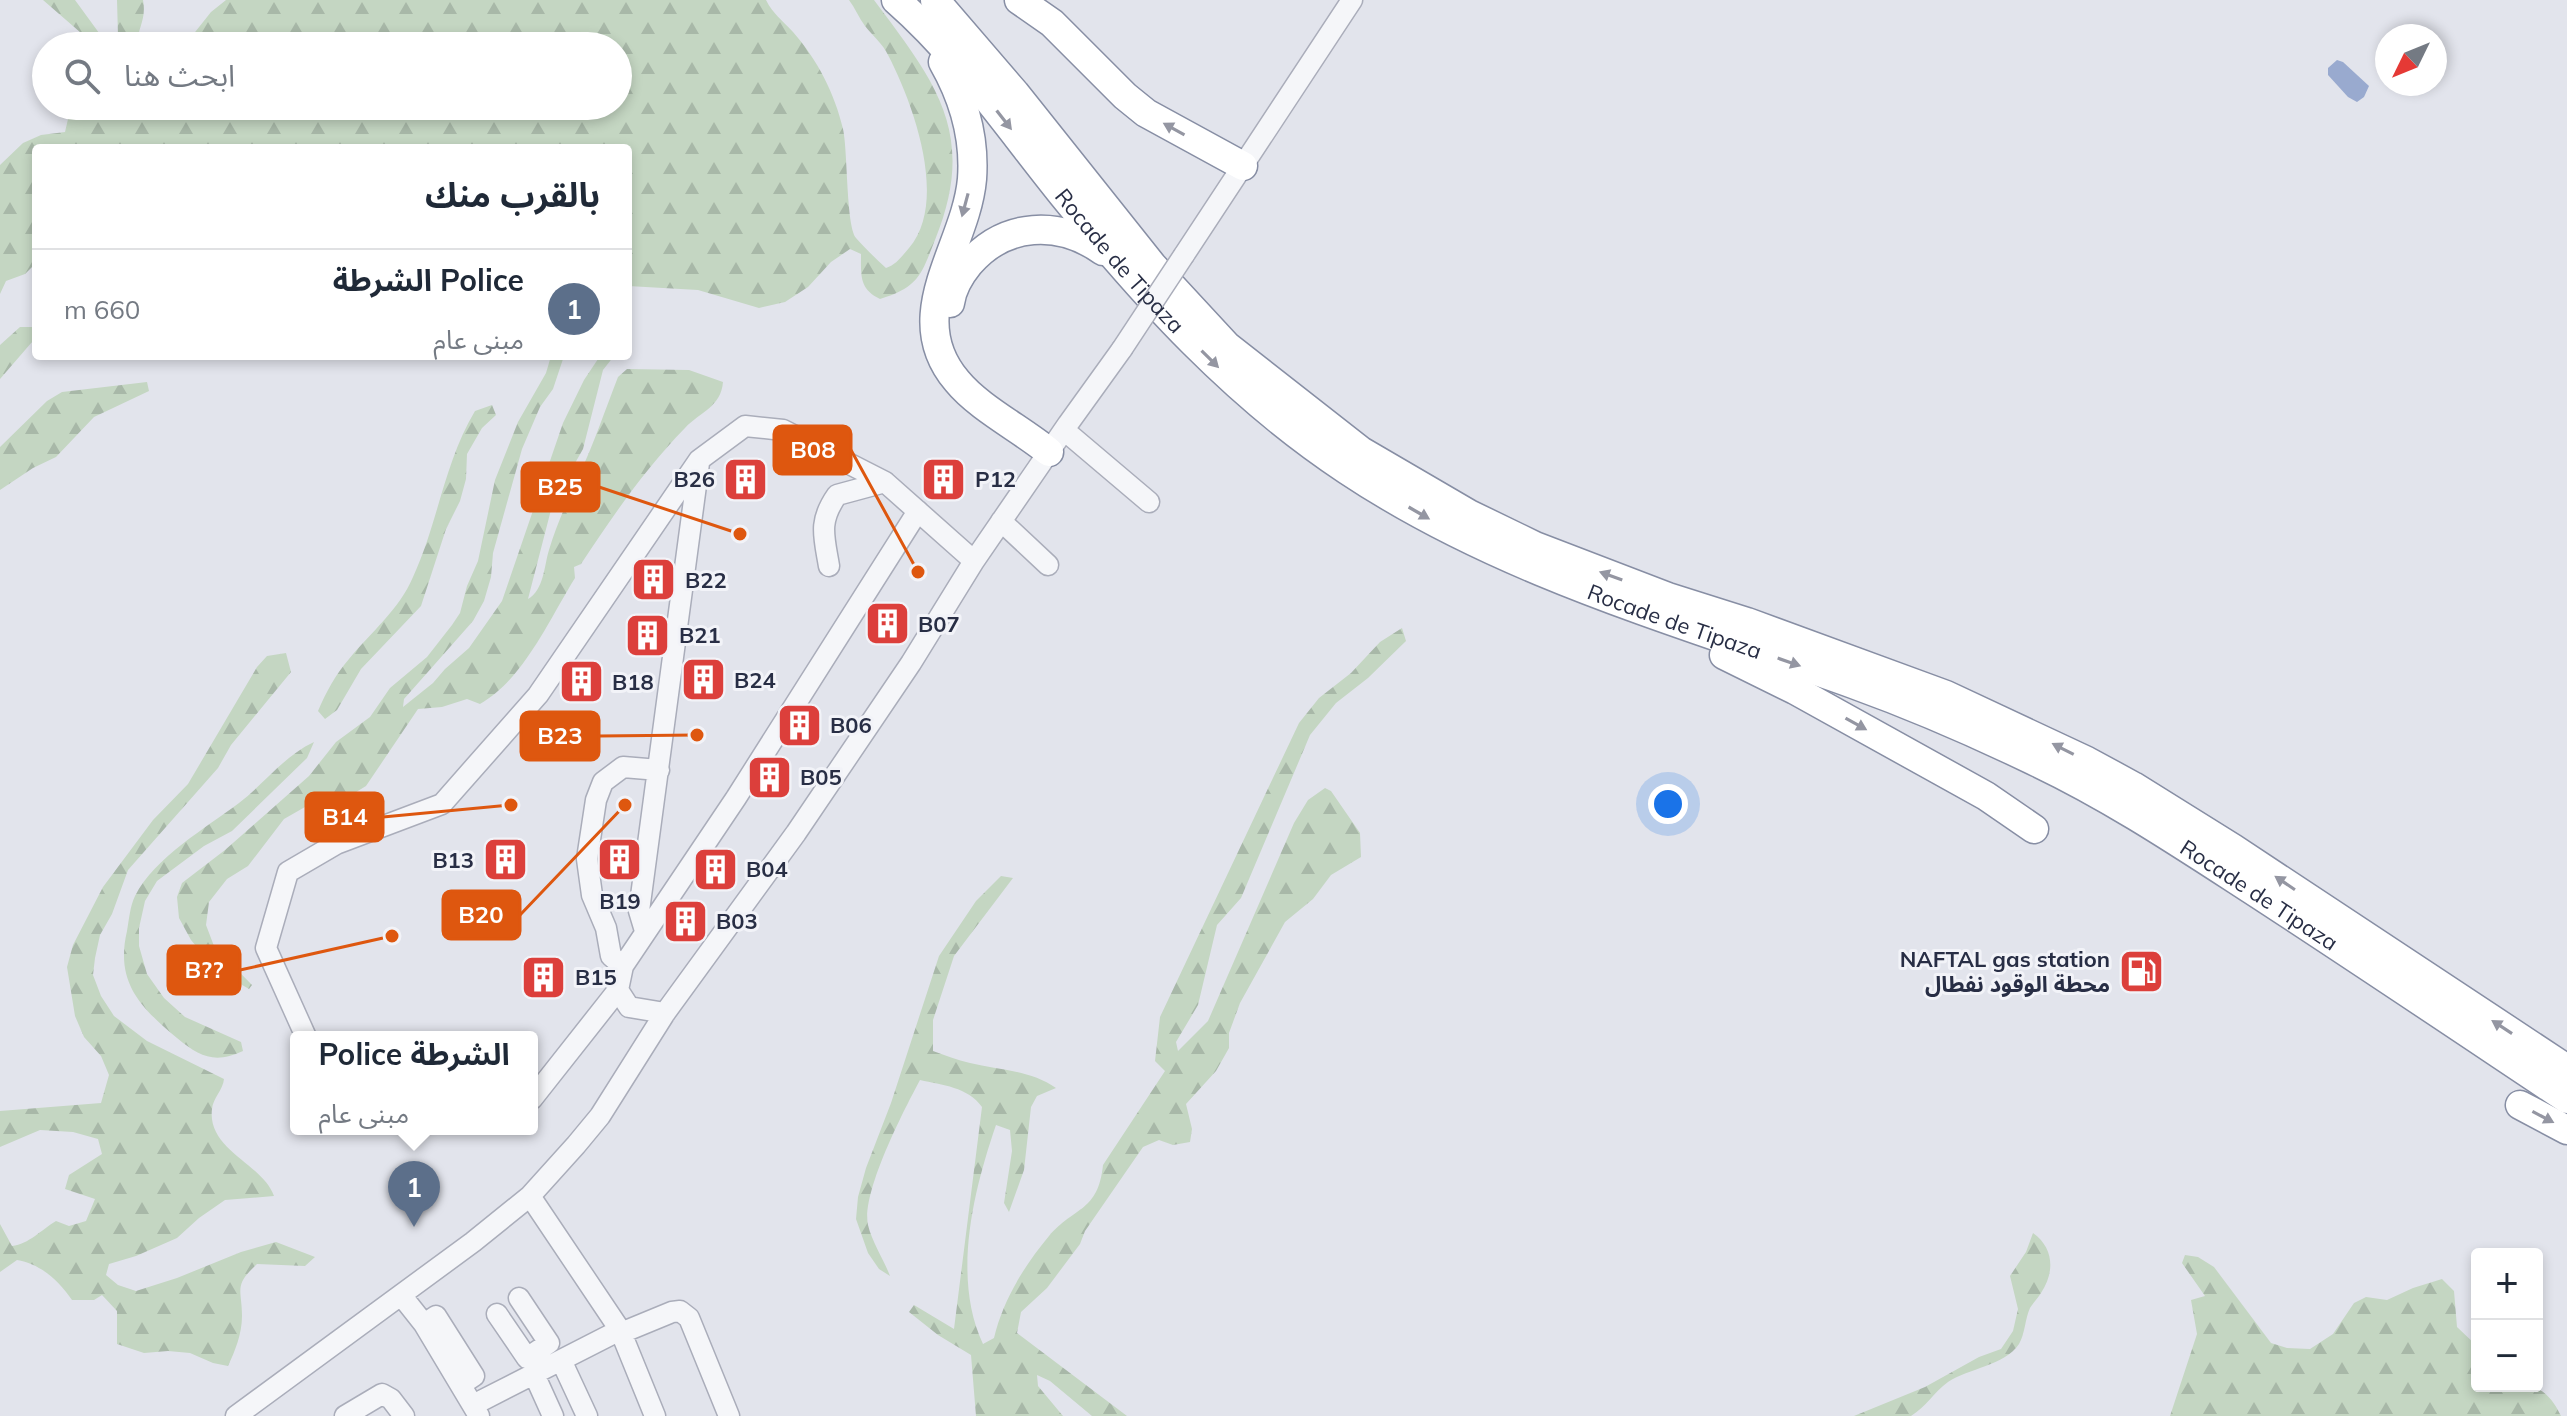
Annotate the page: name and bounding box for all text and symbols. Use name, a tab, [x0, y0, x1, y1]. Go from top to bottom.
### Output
north arrow	[2375, 24, 2447, 96]
search box	[32, 32, 632, 120]
icon: search	[60, 54, 104, 98]
text: ابحث هنا	[124, 56, 235, 94]
one-way arrow	[996, 110, 1012, 130]
one-way arrow	[1163, 122, 1185, 136]
text: بالقرب منك	[425, 173, 600, 216]
street label: Rocade de Tipaza	[1049, 183, 1190, 339]
one-way arrow	[959, 193, 971, 218]
text: Police الشرطة	[333, 261, 524, 299]
text: 660 m	[64, 293, 140, 326]
text: 1	[566, 293, 582, 326]
text: مبنى عام	[433, 323, 524, 356]
one-way arrow	[1200, 349, 1219, 368]
callout: B08	[774, 426, 851, 474]
text: B08	[790, 434, 836, 464]
building icon: B26	[722, 455, 770, 503]
building icon: P12	[920, 455, 968, 503]
callout: B25	[522, 463, 599, 511]
place label: B26	[673, 465, 715, 493]
place label: P12	[975, 465, 1016, 493]
text: B25	[537, 471, 583, 501]
one-way arrow	[1408, 506, 1430, 520]
building icon: B22	[630, 556, 678, 604]
place label: B22	[685, 566, 727, 594]
one-way arrow	[1599, 569, 1623, 582]
street label: Rocade de Tipaza	[1584, 577, 1765, 665]
building icon: B07	[863, 600, 911, 648]
place label: B07	[918, 610, 960, 638]
building icon: B21	[624, 611, 672, 659]
place label: B21	[679, 621, 721, 649]
building icon: B24	[679, 656, 727, 704]
one-way arrow	[1777, 656, 1801, 669]
building icon: B18	[557, 658, 605, 706]
place label: B24	[734, 666, 776, 694]
place label: B18	[612, 668, 654, 696]
building icon: B06	[775, 701, 823, 749]
place label: B06	[830, 711, 872, 739]
callout: B23	[521, 712, 599, 760]
one-way arrow	[1845, 717, 1867, 731]
text: B23	[537, 720, 583, 750]
one-way arrow	[2051, 742, 2074, 756]
building icon: B05	[745, 753, 793, 801]
place label: B05	[800, 763, 842, 791]
your location	[1648, 784, 1688, 824]
callout: B14	[306, 793, 383, 841]
text: B14	[322, 801, 368, 831]
street label: Rocade de Tipaza	[2175, 833, 2343, 957]
building icon: B13	[481, 836, 529, 884]
building icon: B19	[596, 836, 644, 884]
building icon: B04	[691, 845, 739, 893]
place label: B13	[432, 846, 474, 874]
place label: B04	[746, 855, 788, 883]
one-way arrow	[2274, 876, 2296, 891]
place label: B19	[599, 887, 641, 915]
callout: B20	[443, 891, 520, 939]
building icon: B03	[661, 897, 709, 945]
text: B20	[458, 899, 504, 929]
place label: B03	[716, 907, 758, 935]
place label: NAFTAL gas station محطة الوقود نفطال	[1900, 945, 2110, 998]
callout: B??	[168, 946, 240, 994]
fuel station icon: NAFTAL gas station محطة الوقود نفطال	[2117, 948, 2165, 996]
building icon: B15	[520, 953, 568, 1001]
text: B??	[184, 954, 224, 984]
place label: B15	[575, 963, 617, 991]
one-way arrow	[2491, 1019, 2512, 1034]
popup	[290, 1031, 538, 1135]
text: Police الشرطة	[318, 1035, 510, 1073]
text: مبنى عام	[318, 1097, 409, 1130]
one-way arrow	[2532, 1111, 2555, 1124]
pin: 1	[388, 1161, 440, 1227]
map controls	[2471, 1248, 2543, 1392]
button: +	[2471, 1248, 2543, 1320]
button: −	[2471, 1320, 2543, 1392]

